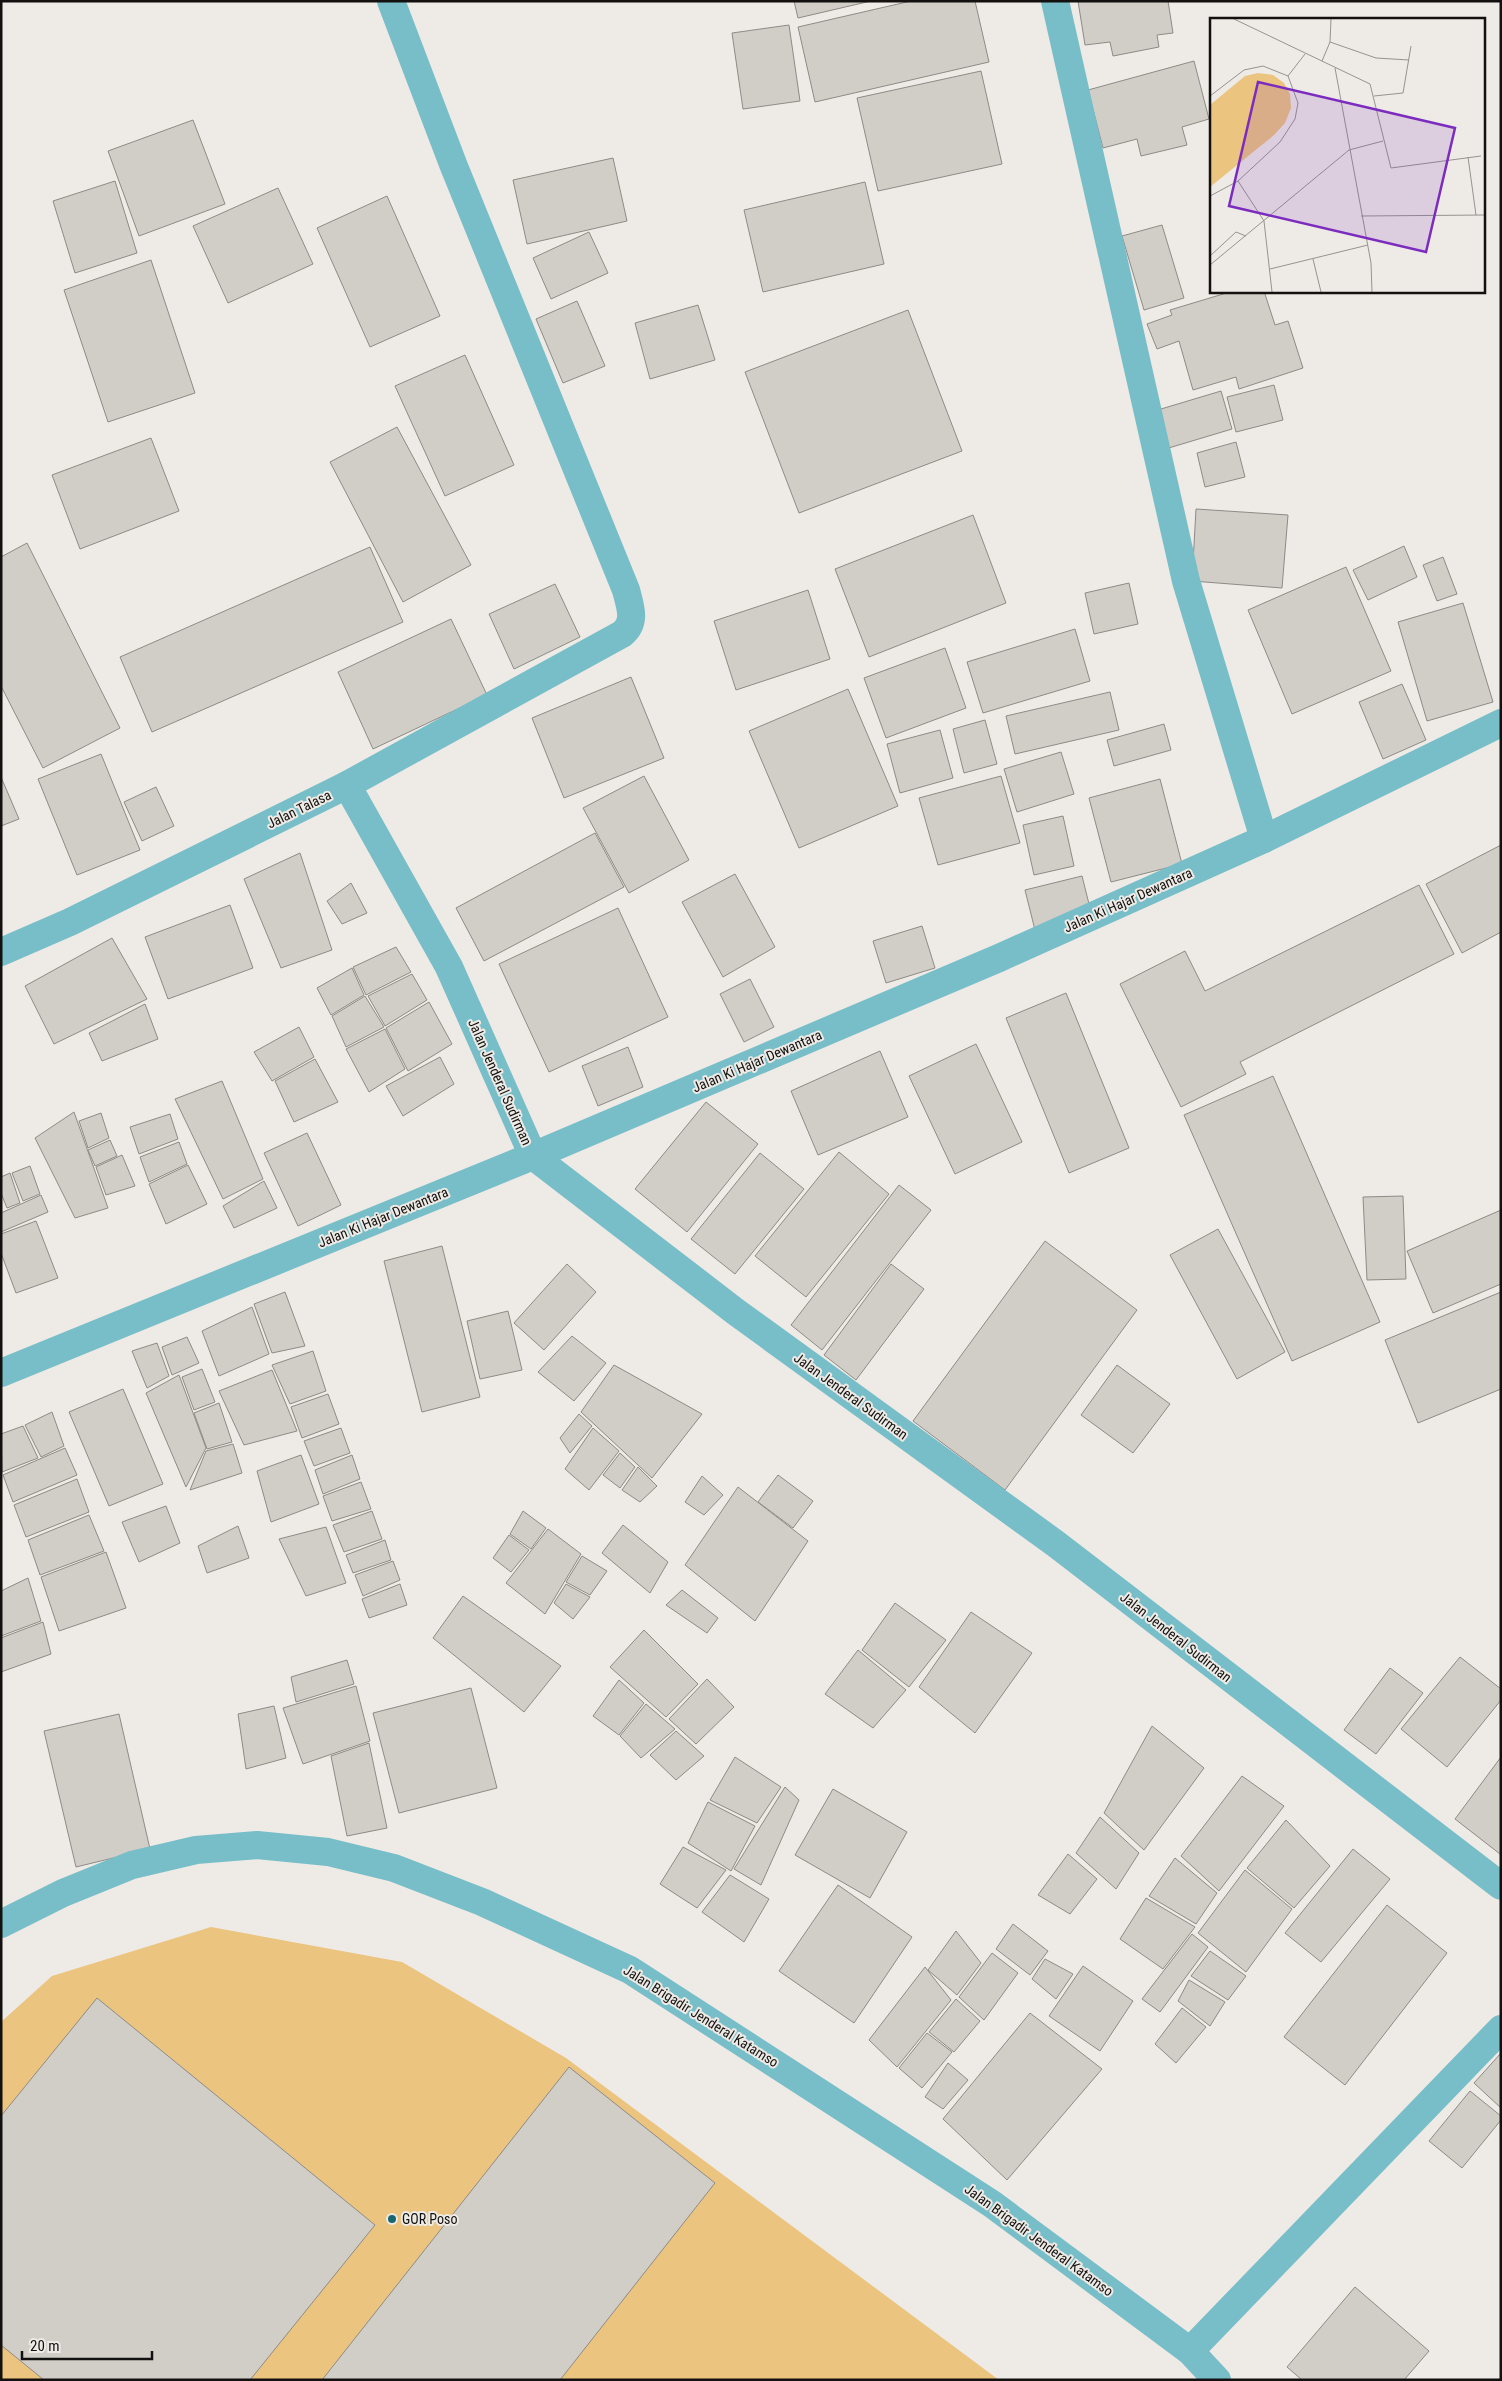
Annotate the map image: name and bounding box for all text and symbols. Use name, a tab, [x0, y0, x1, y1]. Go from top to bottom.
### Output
inset map	[1210, 18, 1484, 292]
street label: Jalan Talasa	[264, 787, 334, 831]
street label: Jalan Ki Hajar Dewantara	[1061, 864, 1195, 936]
street label: Jalan Jenderal Sudirman	[465, 1016, 535, 1148]
street label: Jalan Ki Hajar Dewantara	[690, 1027, 824, 1095]
street label: Jalan Ki Hajar Dewantara	[316, 1184, 450, 1250]
street label: Jalan Jenderal Sudirman	[791, 1349, 911, 1443]
street label: Jalan Jenderal Sudirman	[1117, 1589, 1235, 1685]
street label: Jalan Brigadir Jenderal Katamso	[621, 1962, 781, 2070]
street label: Jalan Brigadir Jenderal Katamso	[962, 2181, 1116, 2299]
place label: GOR Poso	[402, 2211, 457, 2227]
marker: GOR Poso	[386, 2213, 398, 2225]
scale bar	[22, 2328, 152, 2360]
text: 20 m	[30, 2337, 60, 2355]

